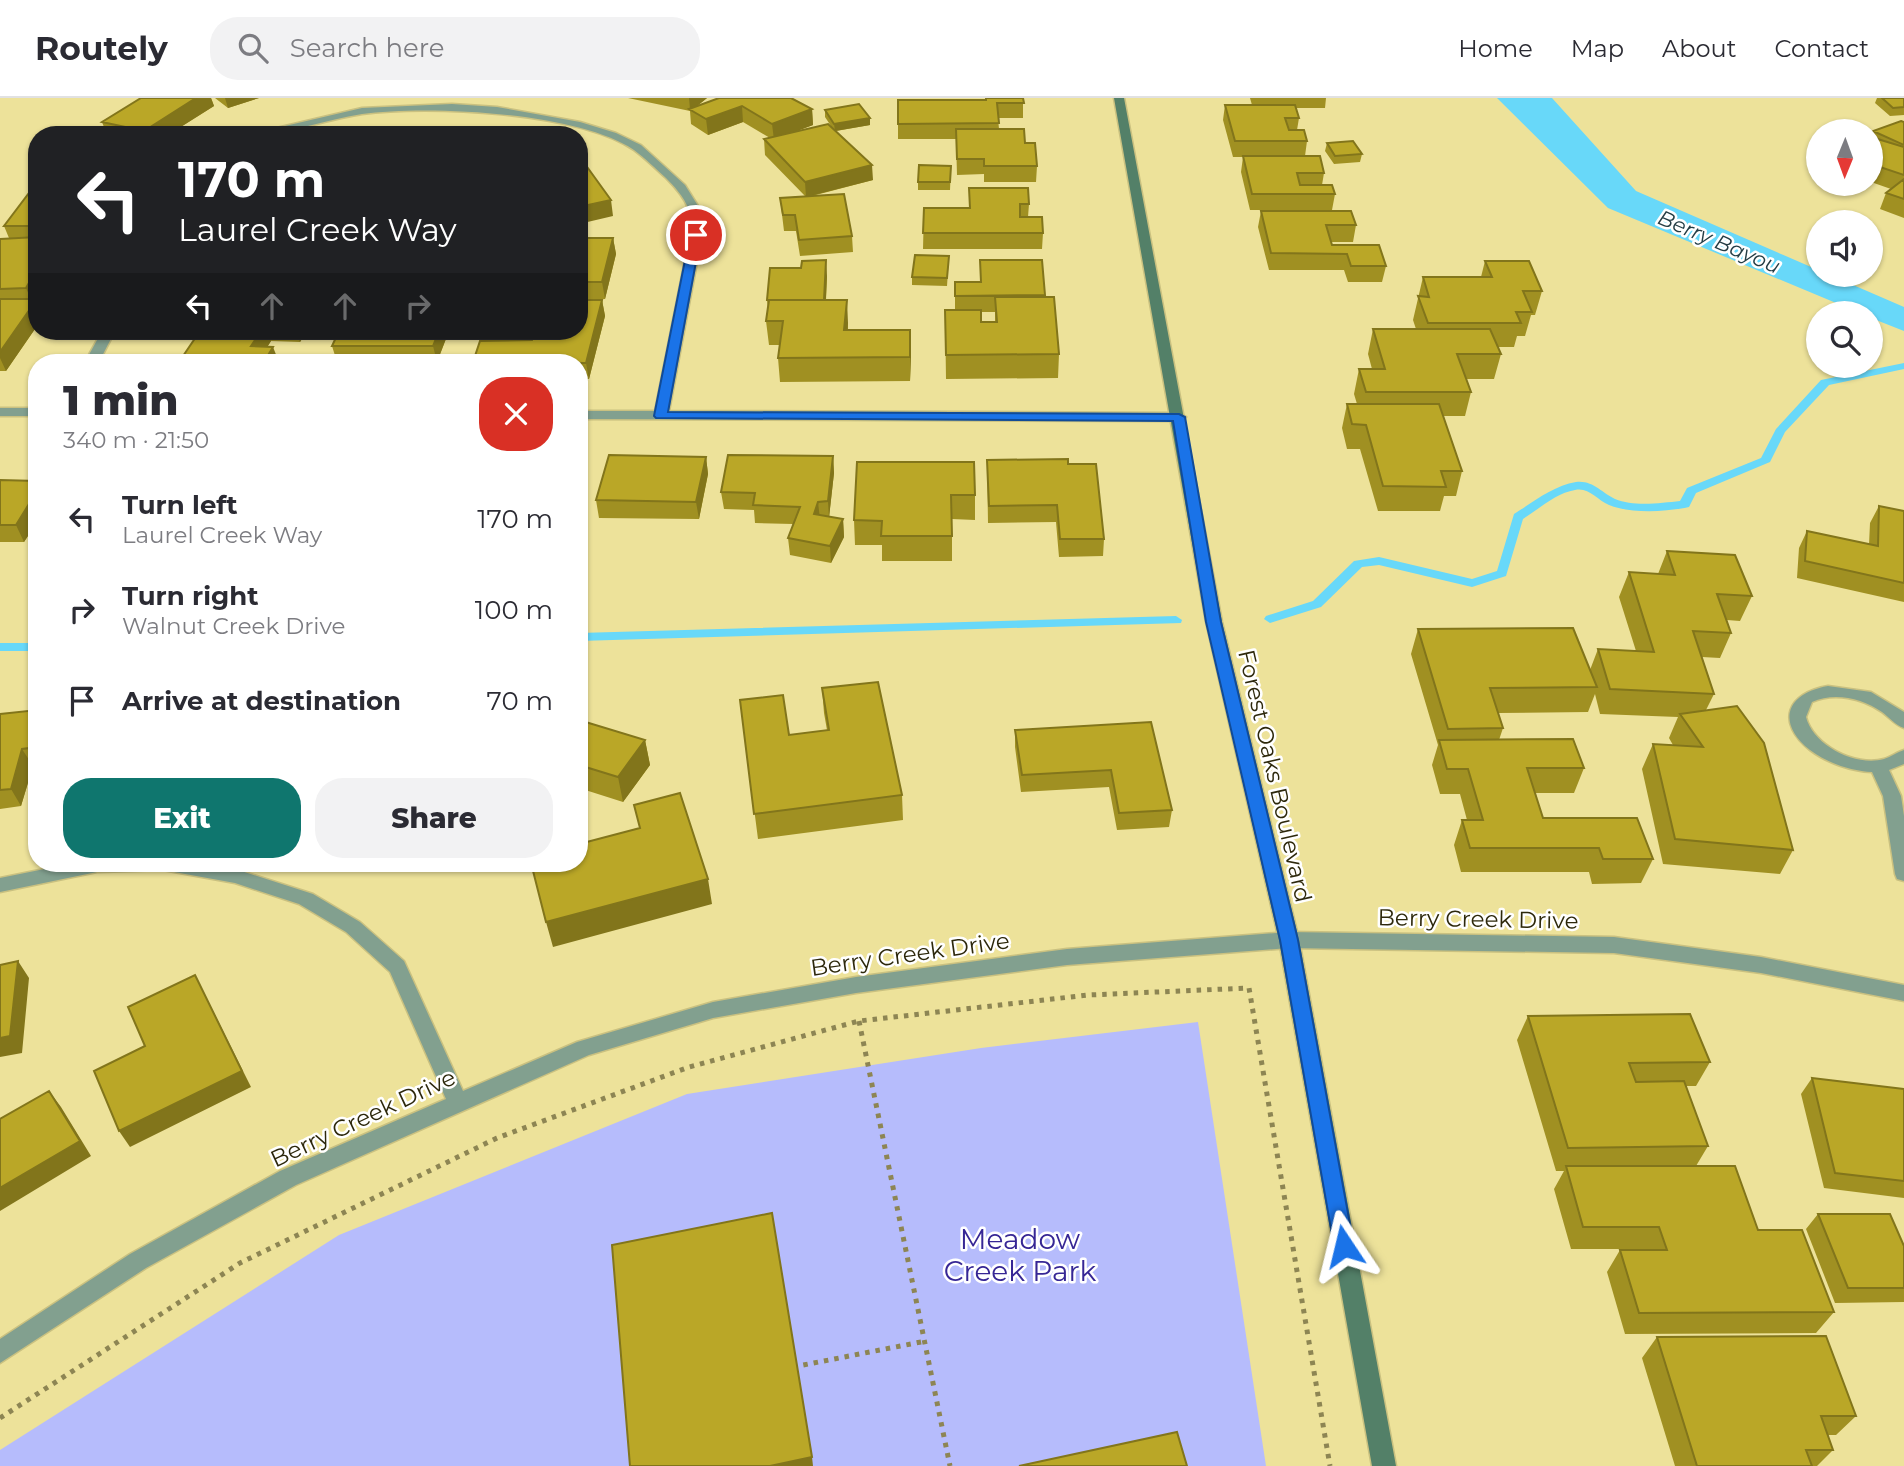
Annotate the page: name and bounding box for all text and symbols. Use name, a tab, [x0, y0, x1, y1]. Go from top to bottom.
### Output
search box	[210, 17, 700, 80]
text: Routely	[35, 28, 168, 68]
icon: search	[234, 29, 272, 67]
text: Search here	[290, 32, 445, 64]
text: Home	[1458, 34, 1533, 63]
text: Map	[1571, 34, 1624, 63]
text: About	[1662, 34, 1736, 63]
text: Contact	[1774, 34, 1869, 63]
north arrow	[1806, 119, 1883, 196]
map controls	[1806, 119, 1883, 378]
text: 170 m	[178, 150, 325, 209]
icon: left	[63, 154, 154, 245]
pin	[666, 205, 726, 265]
water label: Berry Bayou	[1654, 205, 1784, 278]
text: Laurel Creek Way	[178, 210, 457, 249]
button: sound	[1806, 210, 1883, 287]
icon: arrive	[677, 216, 715, 254]
icon: left	[180, 287, 218, 325]
icon: ahead	[253, 287, 291, 325]
icon: ahead	[326, 287, 364, 325]
icon: right	[399, 287, 437, 325]
button: search	[1806, 301, 1883, 378]
text: 1 min	[63, 374, 179, 426]
button: close	[479, 377, 553, 451]
text: 340 m · 21:50	[63, 426, 209, 454]
text: Turn left	[122, 489, 238, 521]
icon: left	[63, 500, 101, 538]
text: 170 m	[477, 503, 553, 535]
text: Laurel Creek Way	[122, 521, 322, 549]
text: Turn right	[122, 580, 258, 612]
icon: right	[63, 591, 101, 629]
text: 100 m	[475, 594, 553, 626]
text: Walnut Creek Drive	[122, 612, 345, 640]
street label: Forest Oaks Boulevard	[1232, 647, 1318, 905]
icon: arrive	[63, 682, 101, 720]
text: Arrive at destination	[122, 685, 401, 717]
text: 70 m	[487, 685, 553, 717]
button: Exit	[63, 778, 301, 858]
button: Share	[315, 778, 553, 858]
street label: Berry Creek Drive	[1377, 903, 1579, 935]
street label: Berry Creek Drive	[809, 926, 1011, 982]
street label: Berry Creek Drive	[266, 1063, 460, 1173]
position arrow	[1307, 1209, 1381, 1283]
park label: Meadow Creek Park	[944, 1222, 1097, 1288]

